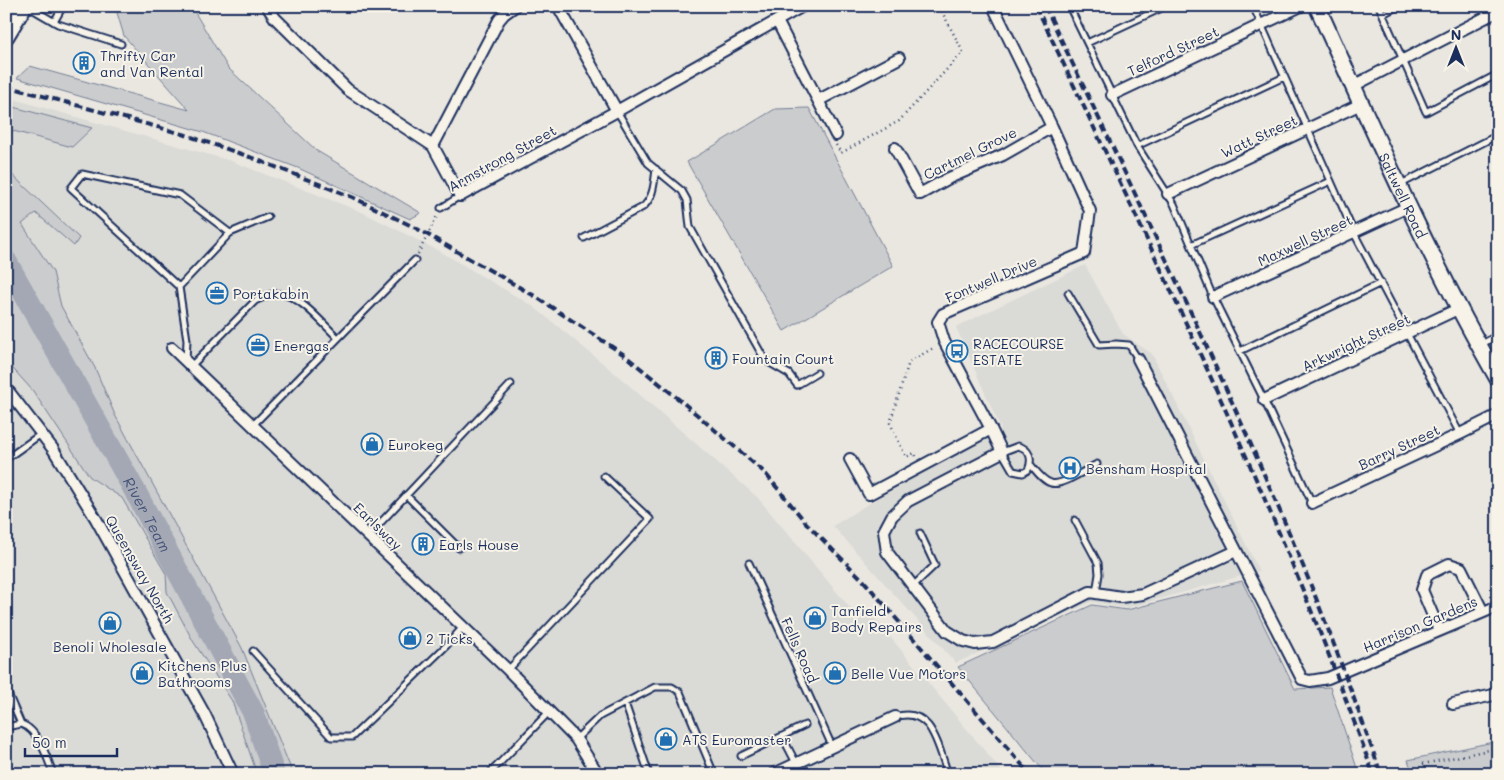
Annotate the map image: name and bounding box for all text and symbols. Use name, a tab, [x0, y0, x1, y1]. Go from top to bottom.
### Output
street label: Telford Street	[1124, 22, 1222, 80]
north arrow	[1432, 22, 1482, 72]
text: N	[1451, 25, 1461, 44]
place label: Thrifty Car and Van Rental	[100, 46, 204, 81]
building icon: Thrifty Car and Van Rental	[72, 51, 96, 75]
street label: Watt Street	[1218, 110, 1300, 162]
street label: Armstrong Street	[444, 120, 560, 196]
street label: Cartmel Grove	[920, 122, 1020, 184]
street label: Saltwell Road	[1375, 149, 1432, 241]
street label: Maxwell Street	[1254, 210, 1356, 270]
street label: Fontwell Drive	[942, 251, 1040, 307]
office icon: Portakabin	[205, 281, 229, 305]
place label: Portakabin	[233, 284, 309, 303]
street label: Arkwright Street	[1299, 309, 1413, 375]
office icon: Energas	[246, 333, 270, 357]
place label: RACECOURSE ESTATE	[973, 334, 1064, 369]
place label: Energas	[274, 336, 329, 355]
bus stop icon: RACECOURSE ESTATE	[945, 339, 969, 363]
building icon: Fountain Court	[704, 346, 728, 370]
place label: Fountain Court	[732, 349, 834, 368]
street label: Barry Street	[1355, 420, 1443, 474]
shop icon: Eurokeg	[360, 432, 384, 456]
place label: Eurokeg	[388, 435, 443, 454]
hospital icon: Bensham Hospital	[1058, 456, 1082, 480]
place label: Bensham Hospital	[1086, 459, 1207, 478]
water label: River Team	[119, 473, 176, 555]
street label: Earlsway	[349, 498, 407, 554]
street label: Queensway North	[101, 512, 179, 626]
building icon: Earls House	[411, 532, 435, 556]
place label: Earls House	[439, 535, 519, 554]
street label: Harrison Gardens	[1360, 591, 1480, 657]
place label: Tanfield Body Repairs	[831, 601, 922, 636]
shop icon: Tanfield Body Repairs	[803, 606, 827, 630]
shop icon: Benoli Wholesale	[98, 611, 122, 635]
street label: Fells Road	[777, 614, 823, 686]
shop icon: 2 Ticks	[398, 626, 422, 650]
place label: 2 Ticks	[426, 629, 473, 648]
place label: Benoli Wholesale	[53, 637, 167, 656]
place label: Kitchens Plus Bathrooms	[158, 656, 247, 691]
shop icon: Kitchens Plus Bathrooms	[130, 661, 154, 685]
shop icon: Belle Vue Motors	[823, 661, 847, 685]
place label: Belle Vue Motors	[851, 664, 966, 683]
scale bar	[25, 725, 118, 757]
shop icon: ATS Euromaster	[654, 727, 678, 751]
place label: ATS Euromaster	[682, 730, 791, 749]
text: 50 m	[32, 732, 67, 752]

